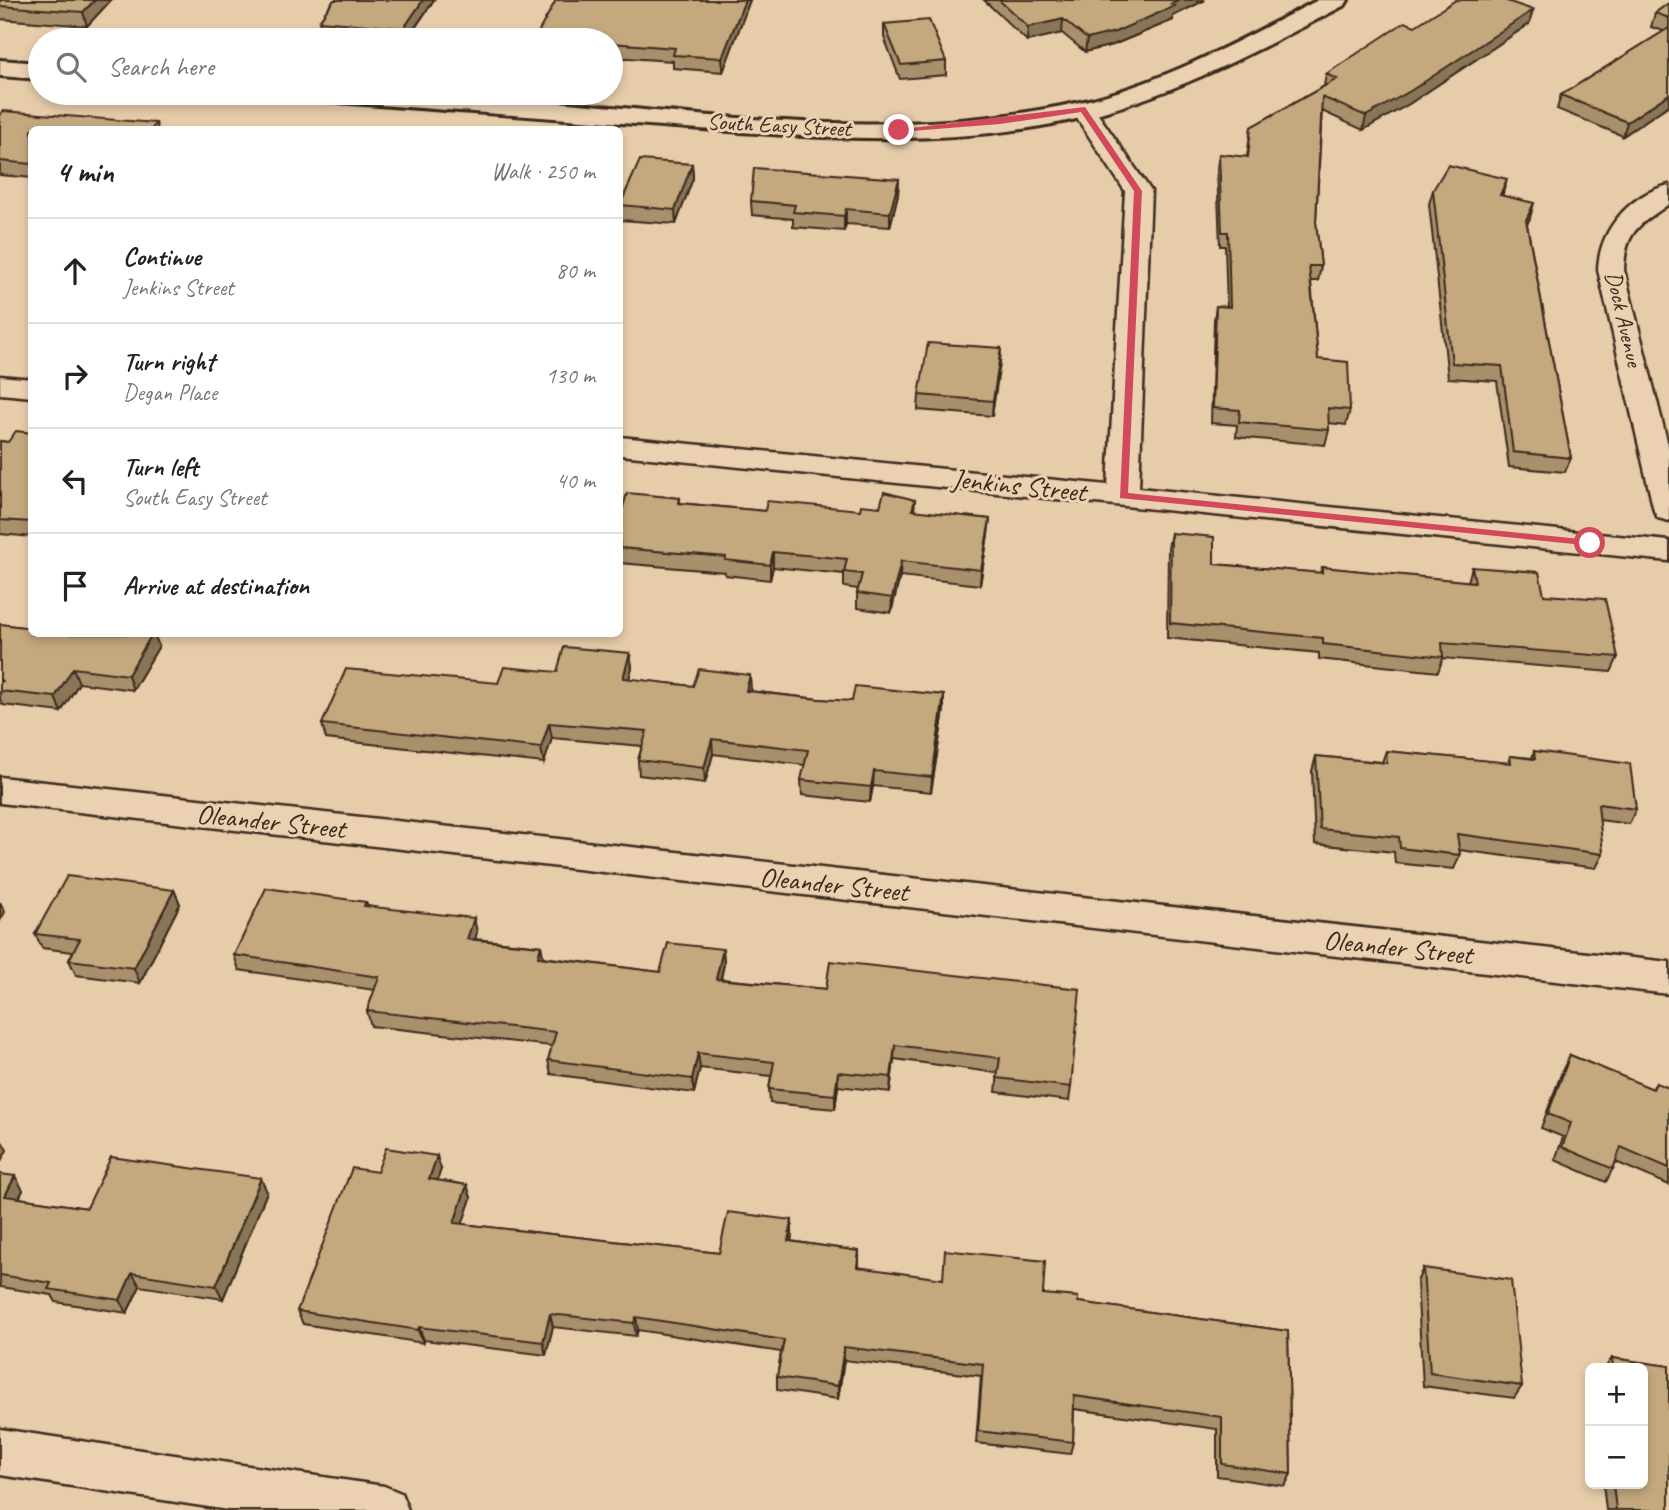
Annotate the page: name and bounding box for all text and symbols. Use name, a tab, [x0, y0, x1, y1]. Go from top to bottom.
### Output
search box	[28, 28, 623, 105]
icon: search	[52, 48, 90, 86]
text: Search here	[108, 50, 214, 83]
street label: South Easy Street	[706, 107, 854, 143]
route end	[883, 114, 914, 145]
text: 4 min	[56, 153, 113, 191]
text: Walk · 250 m	[491, 157, 595, 186]
text: Continue	[123, 240, 201, 273]
icon: ahead	[56, 252, 94, 290]
text: 80 m	[556, 256, 595, 285]
street label: Dock Avenue	[1599, 269, 1649, 371]
text: Jenkins Street	[123, 273, 234, 302]
text: Turn right	[123, 345, 214, 378]
icon: right	[56, 357, 94, 395]
text: 130 m	[546, 361, 595, 390]
text: Degan Place	[123, 378, 217, 407]
text: Turn left	[123, 450, 198, 483]
street label: Jenkins Street	[948, 460, 1091, 510]
icon: left	[56, 462, 94, 500]
text: 40 m	[556, 466, 595, 495]
text: South Easy Street	[123, 483, 267, 512]
route start	[1574, 527, 1605, 558]
icon: arrive	[56, 567, 94, 605]
text: Arrive at destination	[123, 569, 309, 602]
street label: Oleander Street	[195, 796, 350, 847]
street label: Oleander Street	[758, 859, 913, 910]
street label: Oleander Street	[1322, 922, 1477, 973]
map controls	[1585, 1363, 1648, 1489]
button: +	[1585, 1363, 1648, 1426]
button: −	[1585, 1426, 1648, 1489]

